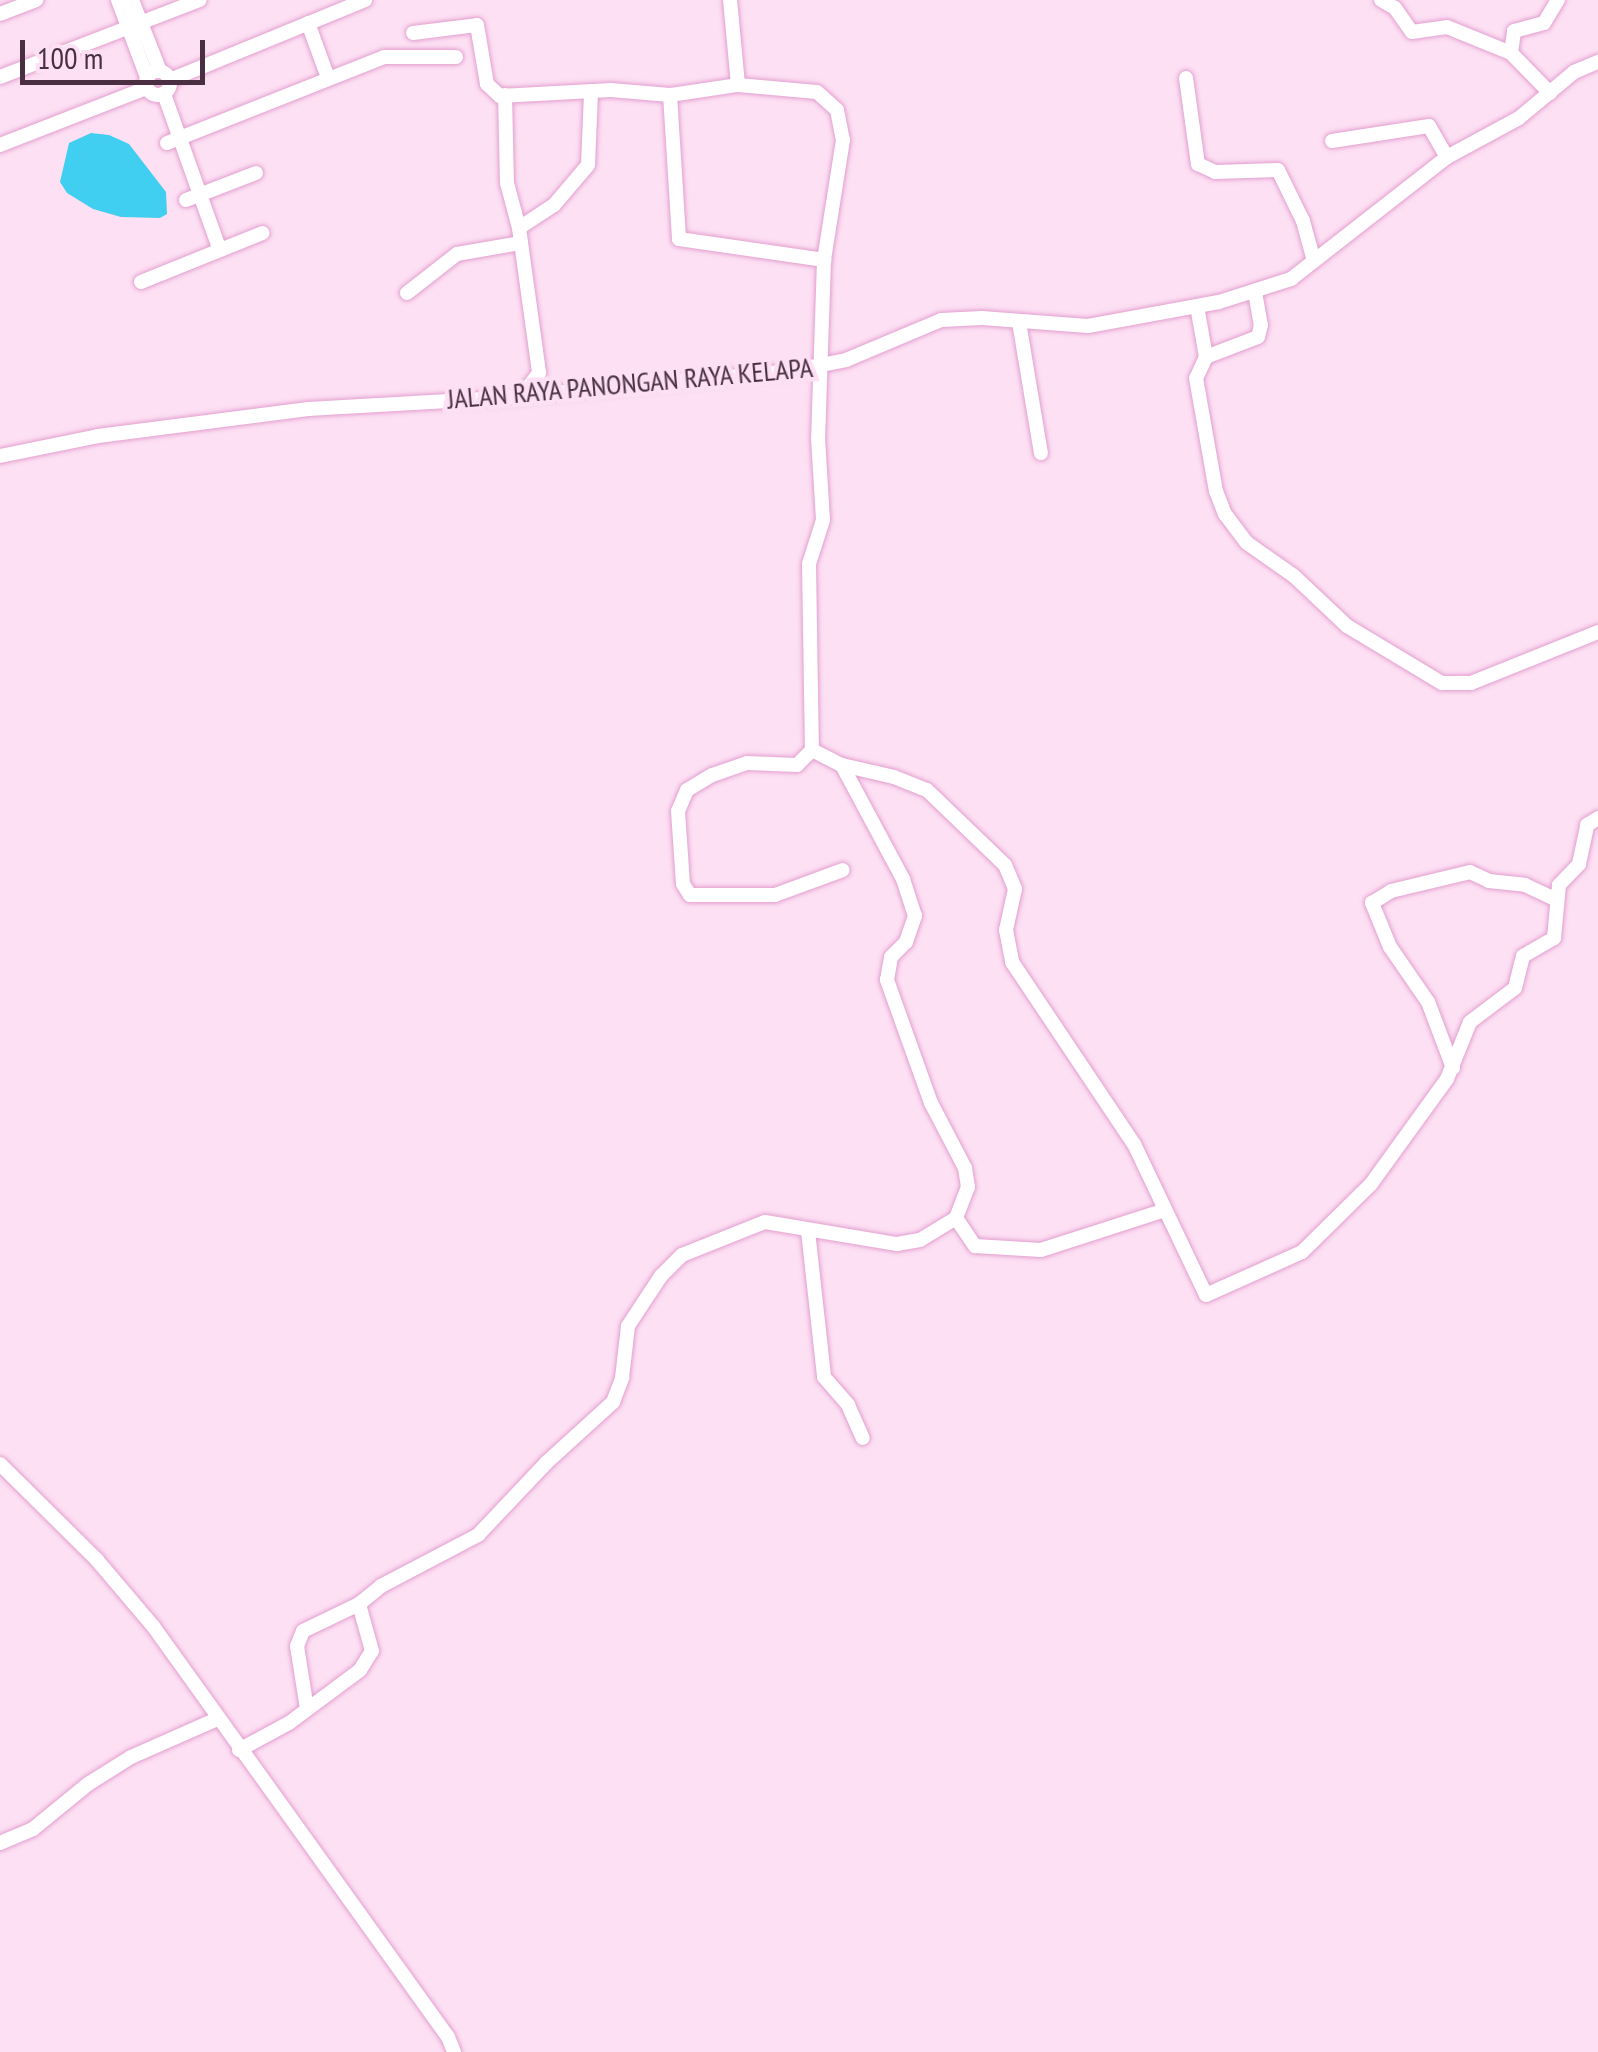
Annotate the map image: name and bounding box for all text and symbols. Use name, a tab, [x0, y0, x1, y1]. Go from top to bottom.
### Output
scale bar	[25, 20, 210, 82]
text: 100 m	[37, 38, 103, 77]
street label: JALAN RAYA PANONGAN RAYA KELAPA	[445, 350, 815, 416]

